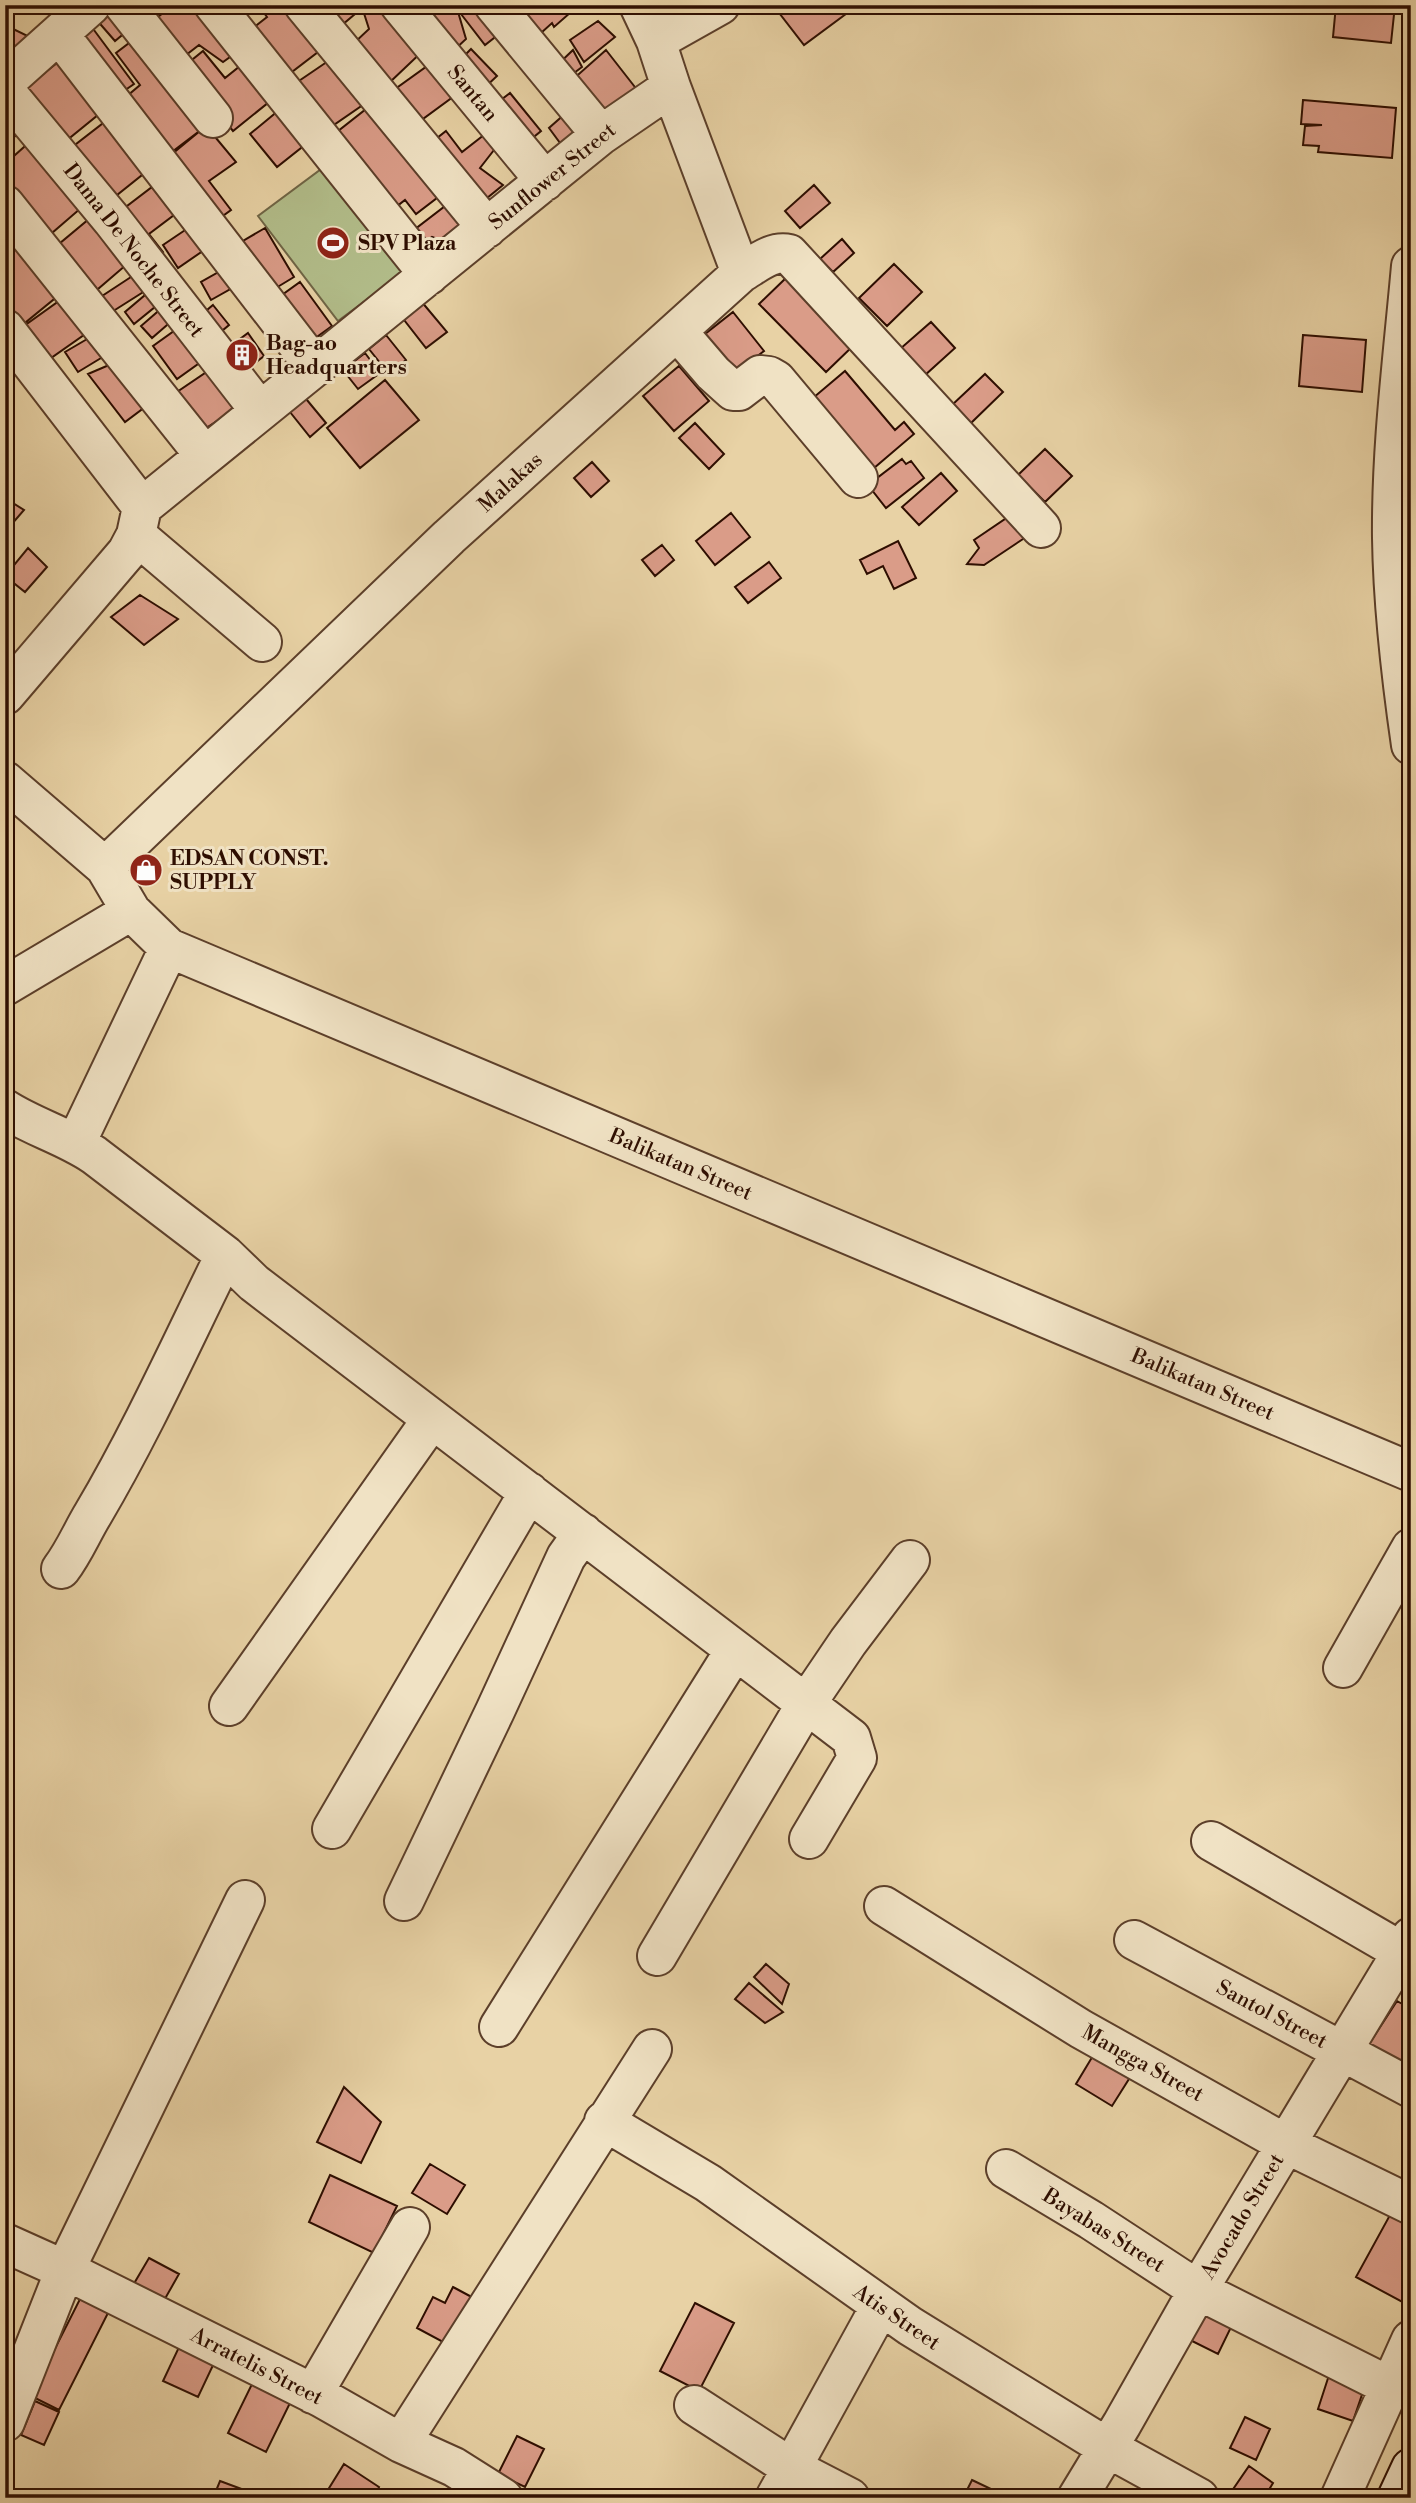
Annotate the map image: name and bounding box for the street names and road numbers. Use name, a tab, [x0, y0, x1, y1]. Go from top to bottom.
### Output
street label: Santan	[441, 60, 504, 128]
street label: Sunflower Street	[484, 117, 622, 236]
street label: Dama De Noche Street	[57, 158, 210, 343]
street label: Malakas	[473, 447, 548, 518]
street label: Balikatan Street	[604, 1123, 757, 1207]
street label: Balikatan Street	[1126, 1343, 1279, 1427]
street label: Santol Street	[1212, 1975, 1332, 2055]
street label: Mangga Street	[1077, 2020, 1209, 2108]
street label: Avocado Street	[1195, 2149, 1291, 2285]
street label: Bayabas Street	[1037, 2182, 1170, 2279]
street label: Atis Street	[847, 2279, 945, 2357]
street label: Arratelis Street	[185, 2322, 328, 2412]

